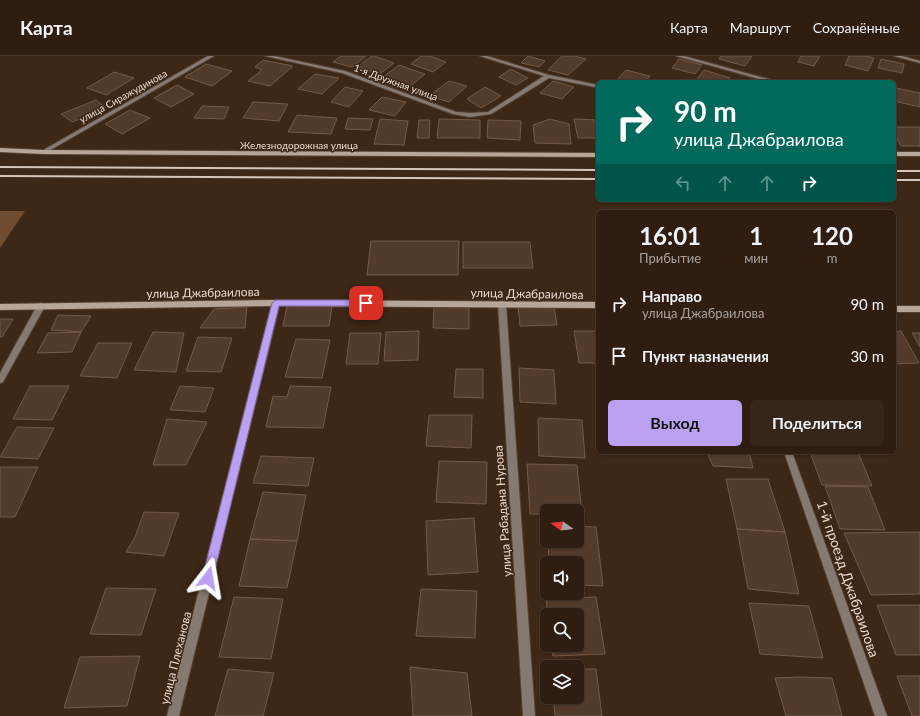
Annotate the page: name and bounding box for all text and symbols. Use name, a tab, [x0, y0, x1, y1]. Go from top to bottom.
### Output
text: Карта	[20, 16, 73, 39]
text: Карта	[670, 19, 708, 36]
text: Маршрут	[730, 19, 791, 36]
text: Сохранённые	[813, 19, 900, 36]
street label: 1-я Дружная улица	[352, 61, 440, 103]
street label: улица Сиражудинова	[77, 67, 169, 125]
text: 90 m	[674, 94, 737, 128]
icon: right	[608, 96, 660, 148]
text: улица Джабраилова	[674, 128, 844, 150]
street label: Железнодорожная улица	[240, 139, 358, 151]
icon: left	[672, 172, 694, 194]
icon: ahead	[714, 172, 736, 194]
icon: ahead	[756, 172, 778, 194]
icon: right	[798, 172, 820, 194]
text: 16:01	[639, 221, 701, 250]
text: 1	[749, 221, 763, 250]
text: 120	[811, 221, 853, 250]
text: Прибытие	[639, 250, 701, 266]
text: мин	[744, 250, 768, 266]
text: m	[827, 250, 837, 266]
street label: улица Джабраилова	[146, 284, 260, 301]
street label: улица Джабраилова	[470, 285, 584, 302]
pin	[349, 286, 383, 320]
text: Направо	[642, 287, 702, 305]
icon: arrive	[355, 292, 377, 314]
icon: right	[608, 293, 630, 315]
text: 90 m	[850, 295, 884, 313]
text: улица Джабраилова	[642, 305, 764, 321]
icon: arrive	[608, 345, 630, 367]
text: Пункт назначения	[642, 347, 769, 365]
text: 30 m	[850, 347, 884, 365]
button: Выход	[608, 400, 742, 446]
button: Поделиться	[750, 400, 884, 446]
street label: улица Рабадана Нурова	[490, 445, 515, 577]
street label: 1-й проезд Джабраилова	[814, 498, 883, 659]
north arrow	[540, 504, 584, 548]
map controls	[540, 504, 584, 704]
button: sound	[540, 556, 584, 600]
position arrow	[187, 557, 229, 599]
button: search	[540, 608, 584, 652]
street label: улица Плеханова	[157, 610, 194, 706]
button: layers	[540, 660, 584, 704]

